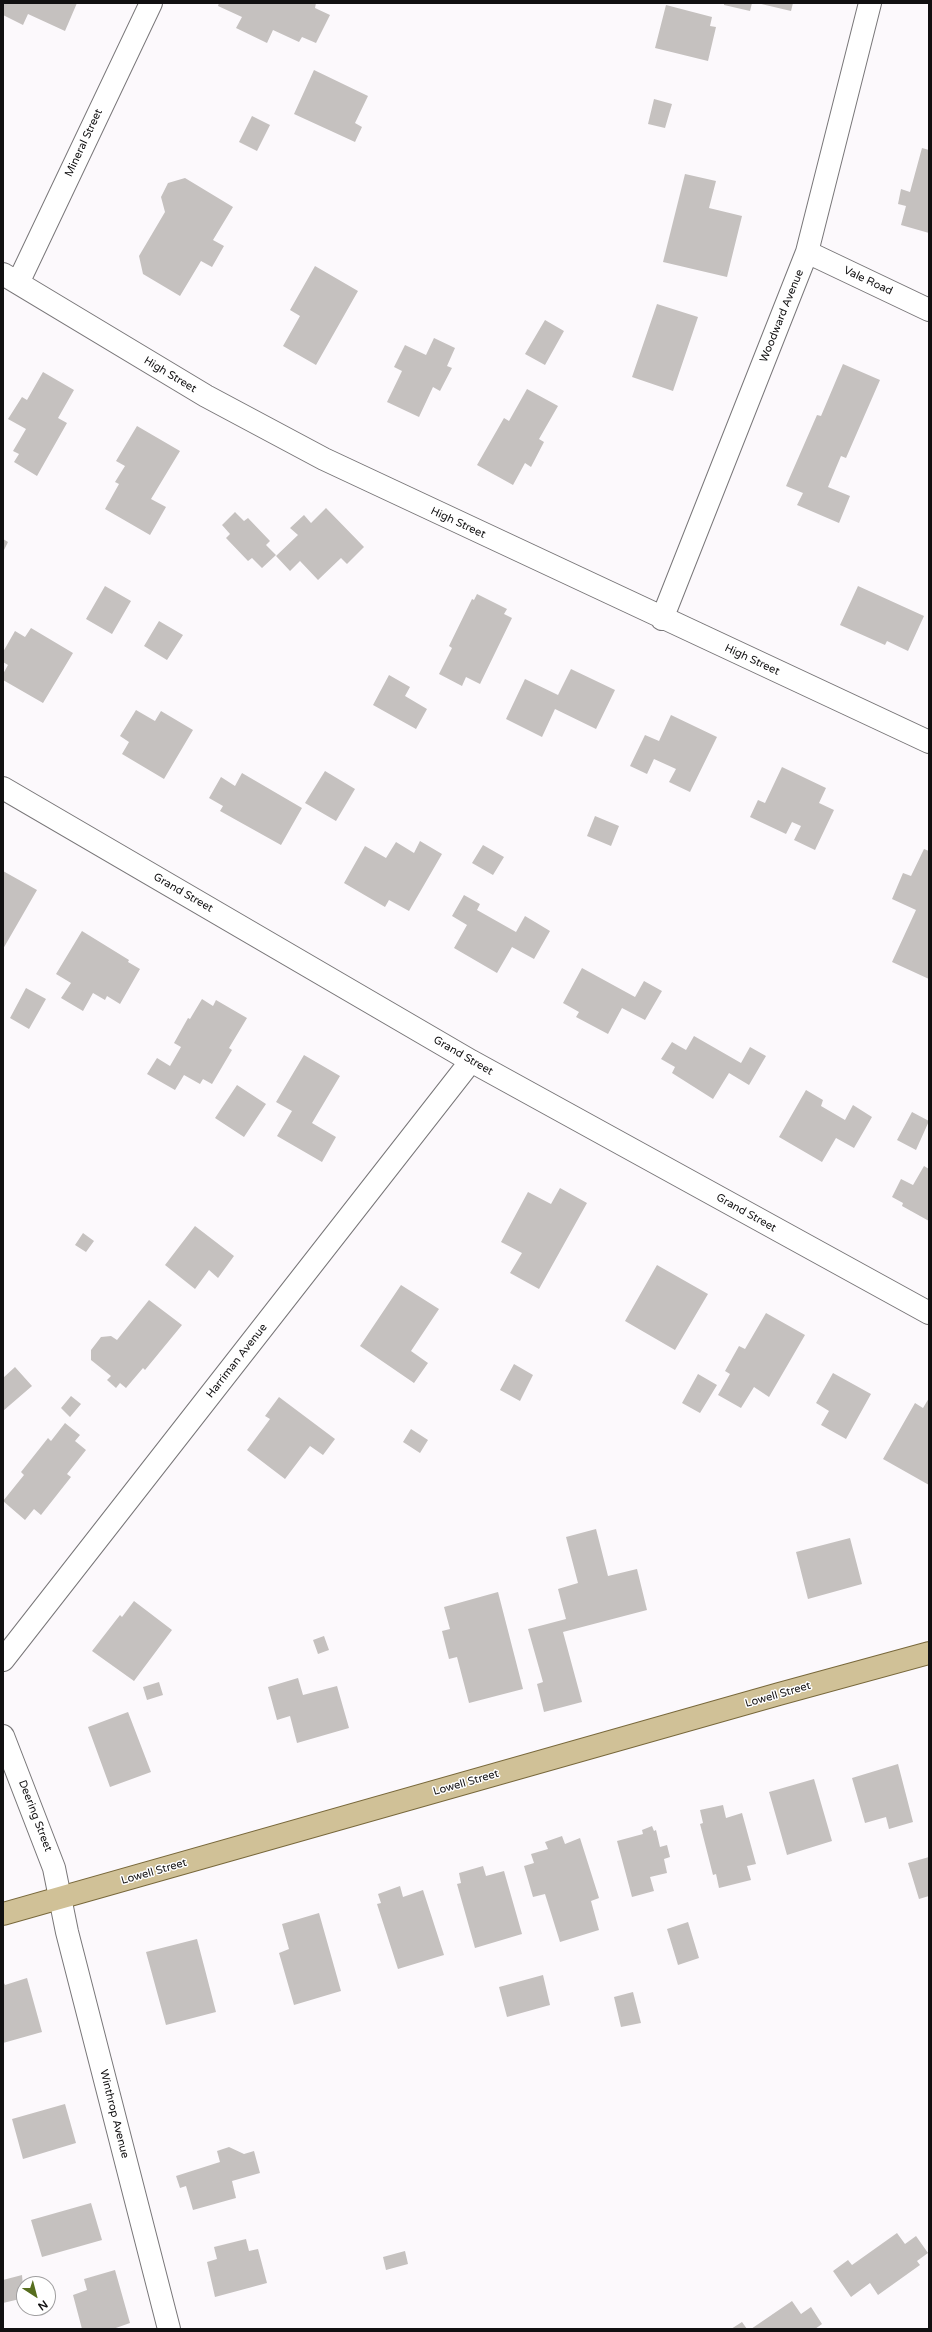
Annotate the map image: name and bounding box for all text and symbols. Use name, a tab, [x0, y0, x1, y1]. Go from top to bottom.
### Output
street label: Mineral Street	[62, 107, 106, 179]
street label: Vale Road	[841, 264, 895, 298]
street label: Woodward Avenue	[757, 268, 807, 364]
street label: High Street	[141, 354, 199, 396]
street label: High Street	[429, 505, 487, 541]
street label: High Street	[723, 642, 781, 678]
street label: Grand Street	[151, 871, 215, 915]
street label: Grand Street	[431, 1034, 495, 1078]
street label: Grand Street	[714, 1191, 778, 1235]
street label: Harriman Avenue	[204, 1321, 270, 1401]
street label: Lowell Street	[744, 1679, 812, 1711]
street label: Lowell Street	[432, 1767, 500, 1799]
street label: Deering Street	[15, 1778, 55, 1854]
street label: Lowell Street	[120, 1856, 188, 1888]
street label: Winthrop Avenue	[97, 2068, 131, 2160]
north arrow	[16, 2276, 56, 2316]
text: N	[35, 2297, 50, 2313]

